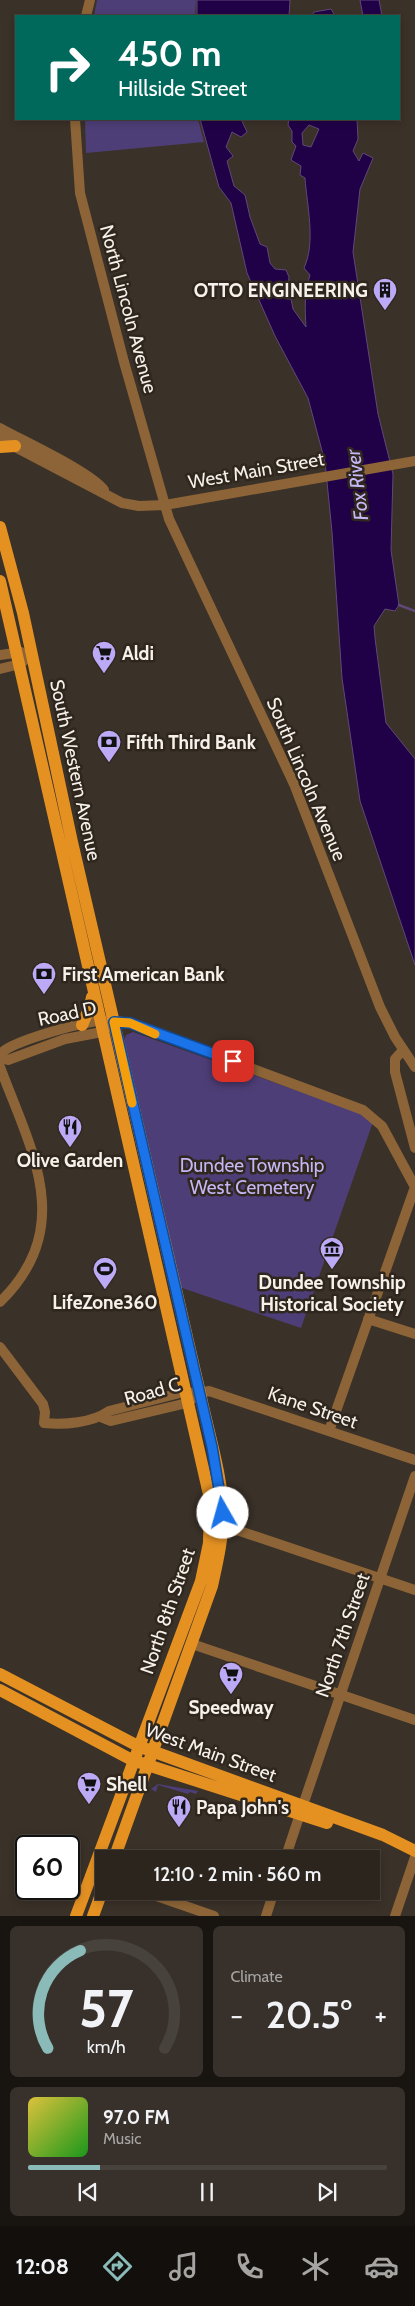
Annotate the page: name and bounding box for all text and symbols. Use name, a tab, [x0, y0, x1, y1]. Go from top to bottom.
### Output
text: 450 m	[118, 32, 222, 75]
icon: right	[35, 35, 100, 100]
text: Hillside Street	[118, 75, 247, 102]
street label: North Lincoln Avenue	[95, 222, 162, 396]
building icon: OTTO ENGINEERING	[372, 277, 398, 311]
place label: OTTO ENGINEERING	[194, 279, 368, 302]
street label: West Main Street	[186, 447, 326, 494]
water label: Fox River	[341, 447, 373, 522]
supermarket icon: Aldi	[91, 640, 117, 674]
place label: Aldi	[122, 642, 154, 665]
street label: South Western Avenue	[45, 677, 106, 863]
street label: South Lincoln Avenue	[262, 694, 351, 865]
bank icon: Fifth Third Bank	[96, 729, 122, 763]
place label: Fifth Third Bank	[126, 731, 257, 754]
bank icon: First American Bank	[31, 961, 57, 995]
place label: First American Bank	[62, 963, 225, 986]
street label: Road D	[36, 996, 99, 1031]
pin	[212, 1040, 254, 1082]
icon: arrive	[219, 1047, 247, 1075]
restaurant icon: Olive Garden	[57, 1114, 83, 1148]
place label: Olive Garden	[17, 1149, 123, 1172]
park label: Dundee Township West Cemetery	[180, 1154, 324, 1199]
museum icon: Dundee Township Historical Society	[319, 1236, 345, 1270]
sports icon: LifeZone360	[92, 1256, 118, 1290]
place label: Dundee Township Historical Society	[258, 1271, 406, 1316]
place label: LifeZone360	[52, 1291, 158, 1314]
street label: Road C	[121, 1372, 183, 1410]
street label: Kane Street	[265, 1381, 361, 1434]
position arrow	[196, 1486, 248, 1538]
street label: North 8th Street	[135, 1545, 200, 1677]
street label: North 7th Street	[310, 1569, 375, 1700]
supermarket icon: Speedway	[218, 1661, 244, 1695]
place label: Speedway	[188, 1696, 274, 1719]
street label: West Main Street	[142, 1718, 280, 1787]
supermarket icon: Shell	[76, 1771, 102, 1805]
place label: Shell	[106, 1773, 147, 1796]
restaurant icon: Papa John's	[166, 1794, 192, 1828]
place label: Papa John's	[196, 1796, 289, 1819]
speed limit sign: 60	[15, 1835, 80, 1900]
text: 12:10 · 2 min · 560 m	[154, 1863, 321, 1886]
text: Climate	[231, 1967, 283, 1986]
text: 57	[79, 1977, 134, 2040]
text: 20.5°	[266, 1991, 352, 2038]
text: −	[231, 1998, 243, 2032]
text: +	[375, 1998, 387, 2032]
text: km/h	[87, 2036, 126, 2057]
text: 97.0 FM	[103, 2106, 170, 2129]
text: Music	[103, 2129, 141, 2148]
icon: previous	[74, 2178, 102, 2206]
icon: pause	[193, 2178, 221, 2206]
icon: next	[313, 2178, 341, 2206]
icon: directions	[100, 2249, 135, 2284]
icon: music	[166, 2249, 201, 2284]
icon: phone	[232, 2249, 267, 2284]
icon: climate	[298, 2249, 333, 2284]
icon: car	[364, 2249, 399, 2284]
text: 12:08	[16, 2253, 69, 2280]

